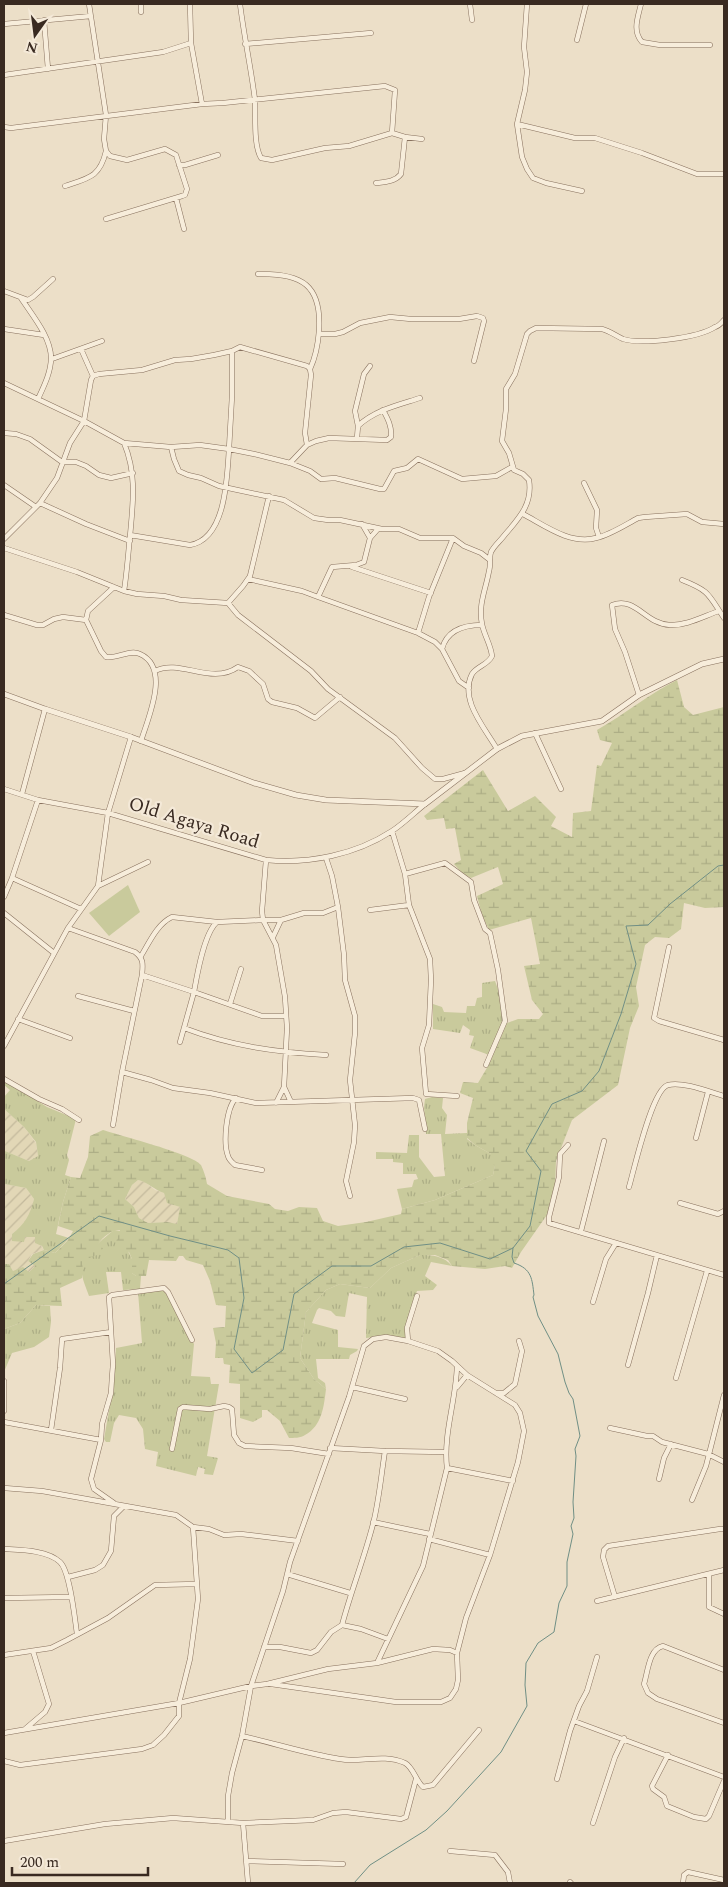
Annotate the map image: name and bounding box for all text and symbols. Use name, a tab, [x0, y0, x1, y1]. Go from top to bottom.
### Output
north arrow	[10, 10, 60, 60]
text: N	[24, 36, 40, 59]
street label: Old Agaya Road	[125, 789, 263, 857]
scale bar	[12, 1844, 149, 1876]
text: 200 m	[20, 1851, 59, 1874]

